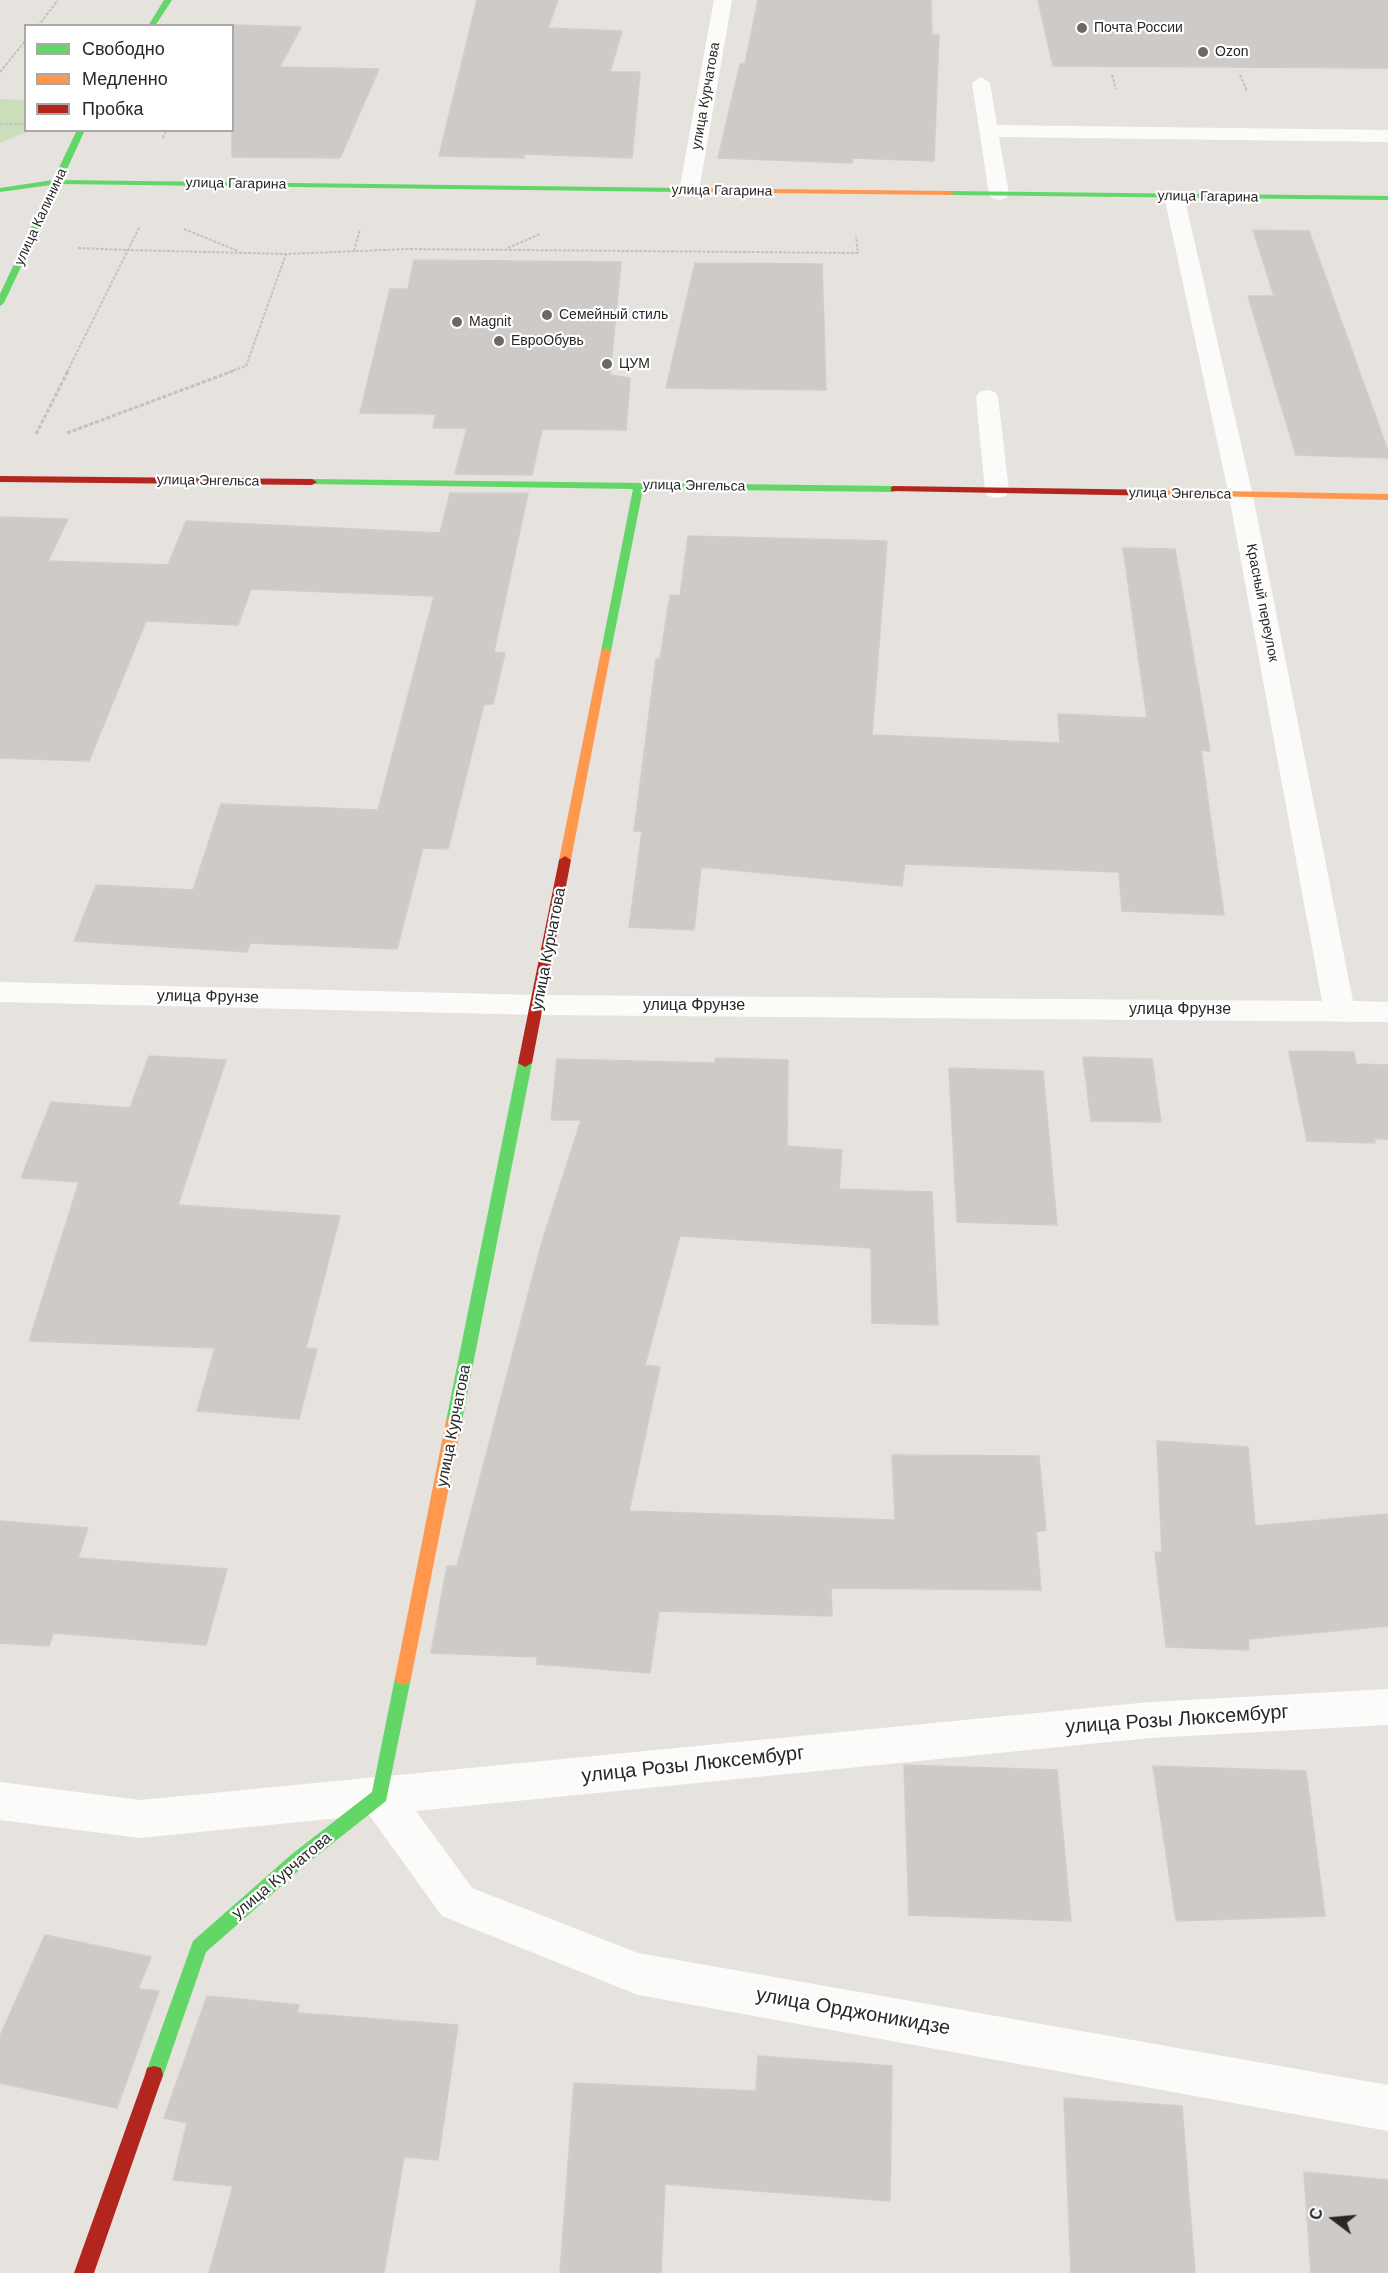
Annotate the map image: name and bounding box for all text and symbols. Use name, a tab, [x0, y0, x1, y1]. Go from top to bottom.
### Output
place label: Почта России	[1094, 20, 1183, 36]
marker: Почта России	[1075, 21, 1089, 35]
legend	[24, 24, 234, 132]
text: Свободно	[82, 39, 165, 59]
street label: улица Курчатова	[688, 41, 724, 151]
place label: Ozon	[1215, 44, 1248, 60]
marker: Ozon	[1196, 45, 1210, 59]
text: Медленно	[82, 69, 168, 89]
text: Пробка	[82, 99, 144, 119]
street label: улица Калинина	[11, 166, 71, 268]
street label: улица Гагарина	[186, 175, 286, 193]
street label: улица Гагарина	[672, 182, 772, 200]
street label: улица Гагарина	[1158, 188, 1258, 206]
place label: Семейный стиль	[559, 307, 668, 323]
marker: Семейный стиль	[540, 308, 554, 322]
place label: Magnit	[469, 314, 511, 330]
marker: Magnit	[450, 315, 464, 329]
place label: ЕвроОбувь	[511, 333, 584, 349]
marker: ЕвроОбувь	[492, 334, 506, 348]
place label: ЦУМ	[619, 356, 650, 372]
marker: ЦУМ	[600, 357, 614, 371]
street label: улица Энгельса	[157, 472, 259, 490]
street label: улица Энгельса	[643, 477, 745, 495]
street label: улица Энгельса	[1129, 485, 1231, 503]
street label: Красный переулок	[1242, 543, 1282, 663]
street label: улица Курчатова	[528, 886, 570, 1012]
street label: улица Фрунзе	[157, 987, 259, 1007]
street label: улица Фрунзе	[643, 996, 745, 1016]
street label: улица Фрунзе	[1129, 1000, 1231, 1020]
street label: улица Курчатова	[433, 1363, 475, 1489]
street label: улица Розы Люксембург	[1064, 1700, 1290, 1740]
street label: улица Розы Люксембург	[580, 1741, 806, 1789]
street label: улица Курчатова	[228, 1829, 336, 1923]
street label: улица Орджоникидзе	[754, 1983, 952, 2041]
north arrow	[1304, 2189, 1364, 2249]
text: С	[1306, 2206, 1326, 2222]

